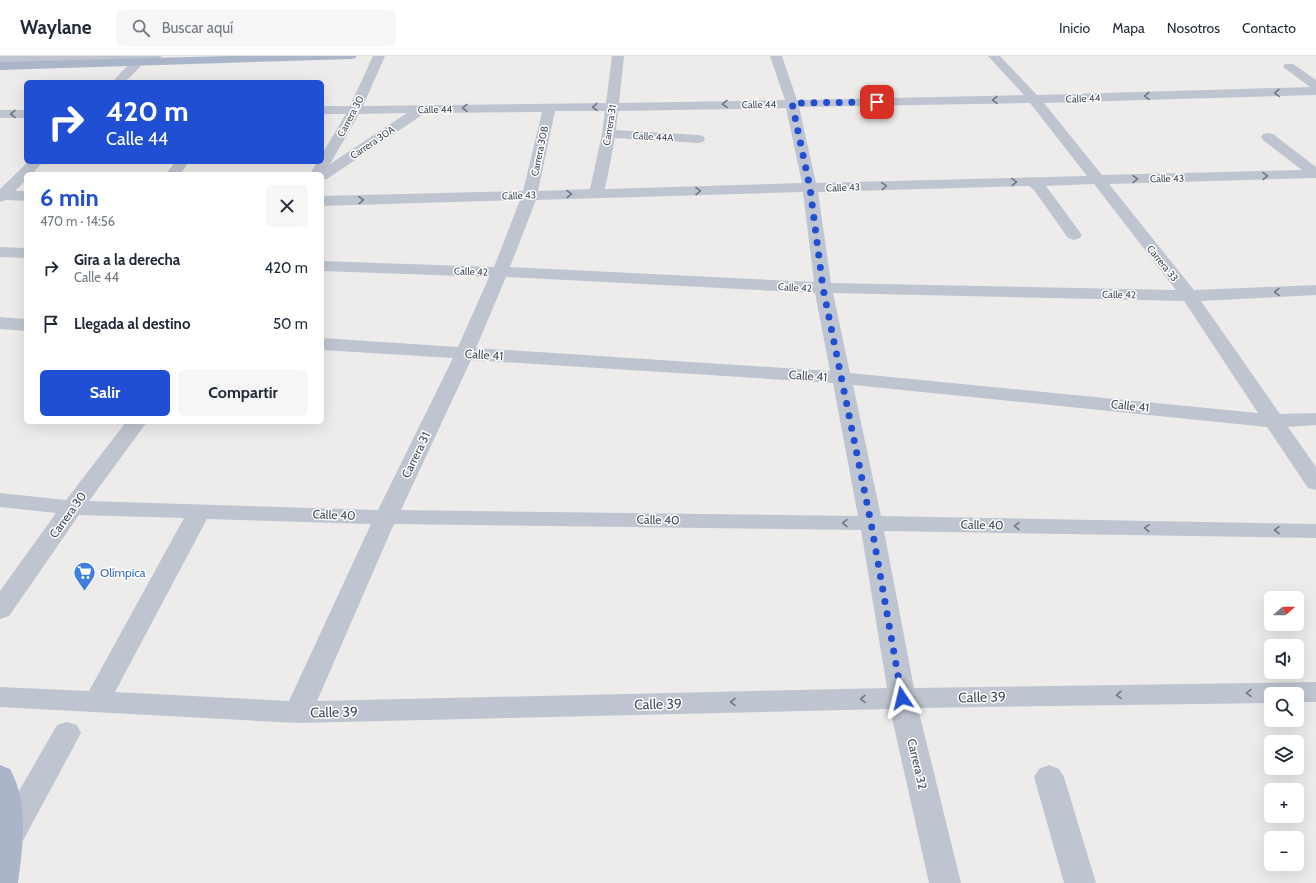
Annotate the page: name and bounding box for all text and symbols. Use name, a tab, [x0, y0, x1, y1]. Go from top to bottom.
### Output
search box	[116, 10, 396, 46]
text: Waylane	[20, 16, 92, 39]
icon: search	[130, 17, 152, 39]
text: Buscar aquí	[162, 19, 233, 37]
text: Inicio	[1059, 19, 1090, 37]
text: Mapa	[1112, 19, 1145, 37]
text: Nosotros	[1167, 19, 1220, 37]
text: Contacto	[1242, 19, 1296, 37]
pin	[860, 85, 894, 119]
one-way arrow	[1274, 88, 1280, 97]
icon: arrive	[866, 91, 888, 113]
street label: Calle 44	[1066, 91, 1101, 106]
one-way arrow	[1144, 92, 1150, 100]
street label: Carrera 30	[334, 93, 367, 139]
text: 420 m	[106, 94, 189, 128]
icon: right	[40, 96, 92, 148]
one-way arrow	[992, 96, 998, 104]
street label: Calle 44	[742, 98, 777, 111]
one-way arrow	[722, 100, 728, 109]
street label: Calle 44	[418, 103, 453, 116]
one-way arrow	[592, 103, 598, 111]
one-way arrow	[462, 104, 468, 112]
street label: Carrera 31	[600, 104, 619, 146]
one-way arrow	[10, 110, 16, 118]
street label: Carrera 30A	[348, 122, 398, 162]
street label: Carrera 30B	[528, 125, 551, 177]
text: Calle 44	[106, 128, 168, 150]
street label: Calle 44A	[632, 129, 674, 144]
one-way arrow	[1262, 171, 1268, 180]
street label: Calle 43	[1150, 172, 1184, 185]
one-way arrow	[1132, 174, 1138, 183]
one-way arrow	[1011, 178, 1017, 186]
street label: Calle 43	[826, 180, 860, 195]
one-way arrow	[881, 182, 887, 190]
text: 6 min	[40, 183, 99, 212]
button: close	[266, 185, 308, 227]
one-way arrow	[696, 187, 702, 195]
street label: Calle 43	[502, 188, 536, 203]
one-way arrow	[566, 190, 572, 198]
one-way arrow	[358, 196, 364, 204]
text: 470 m · 14:56	[40, 213, 115, 229]
street label: Carrera 33	[1144, 242, 1181, 284]
text: Gira a la derecha	[74, 251, 180, 269]
icon: right	[40, 257, 62, 279]
text: 420 m	[264, 259, 308, 277]
street label: Calle 42	[454, 264, 488, 279]
text: Calle 44	[74, 269, 119, 285]
street label: Calle 42	[778, 280, 812, 295]
one-way arrow	[1274, 287, 1280, 296]
street label: Calle 42	[1102, 288, 1136, 301]
icon: arrive	[40, 313, 62, 335]
text: Llegada al destino	[74, 315, 190, 333]
text: 50 m	[273, 315, 308, 333]
street label: Calle 41	[464, 346, 504, 363]
street label: Calle 41	[788, 367, 828, 384]
button: Salir	[40, 370, 170, 416]
button: Compartir	[178, 370, 308, 416]
street label: Calle 41	[1110, 396, 1150, 415]
street label: Carrera 31	[398, 429, 433, 480]
street label: Carrera 30	[46, 489, 89, 541]
street label: Calle 40	[312, 506, 356, 523]
street label: Calle 40	[636, 512, 680, 527]
street label: Calle 40	[960, 517, 1004, 532]
one-way arrow	[842, 519, 848, 527]
one-way arrow	[1014, 522, 1020, 530]
one-way arrow	[1144, 524, 1150, 532]
one-way arrow	[1274, 526, 1280, 535]
supermarket icon: Olímpica	[72, 560, 98, 593]
place label: Olímpica	[100, 565, 146, 580]
north arrow	[1264, 591, 1304, 631]
map controls	[1264, 591, 1304, 871]
button: sound	[1264, 639, 1304, 679]
position arrow	[881, 677, 923, 719]
button: search	[1264, 687, 1304, 727]
street label: Calle 39	[958, 688, 1006, 706]
one-way arrow	[1246, 689, 1252, 697]
one-way arrow	[1116, 691, 1122, 699]
street label: Calle 39	[634, 695, 682, 713]
one-way arrow	[860, 695, 866, 703]
one-way arrow	[730, 698, 736, 706]
street label: Calle 39	[310, 703, 358, 721]
button: layers	[1264, 735, 1304, 775]
street label: Carrera 32	[904, 737, 931, 791]
button: +	[1264, 783, 1304, 823]
button: −	[1264, 831, 1304, 871]

